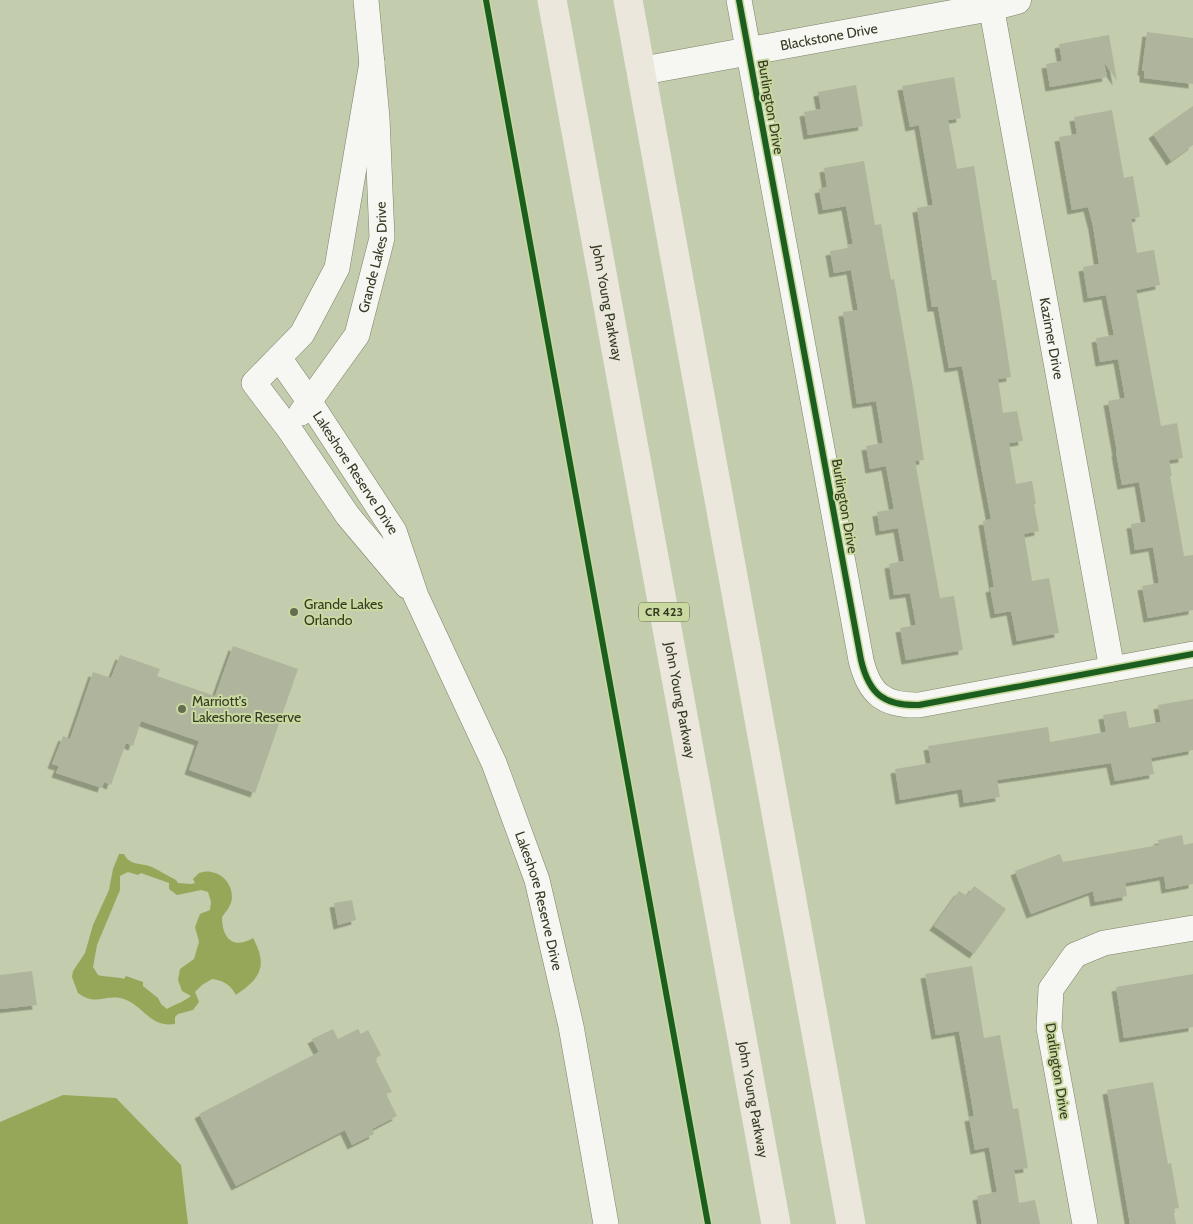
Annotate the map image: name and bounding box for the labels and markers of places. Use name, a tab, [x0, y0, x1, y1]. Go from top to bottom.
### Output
place label: Grande Lakes Orlando	[304, 595, 383, 629]
marker: Grande Lakes Orlando	[288, 606, 300, 618]
place label: Marriott's Lakeshore Reserve	[192, 692, 301, 726]
marker: Marriott's Lakeshore Reserve	[176, 703, 188, 715]

